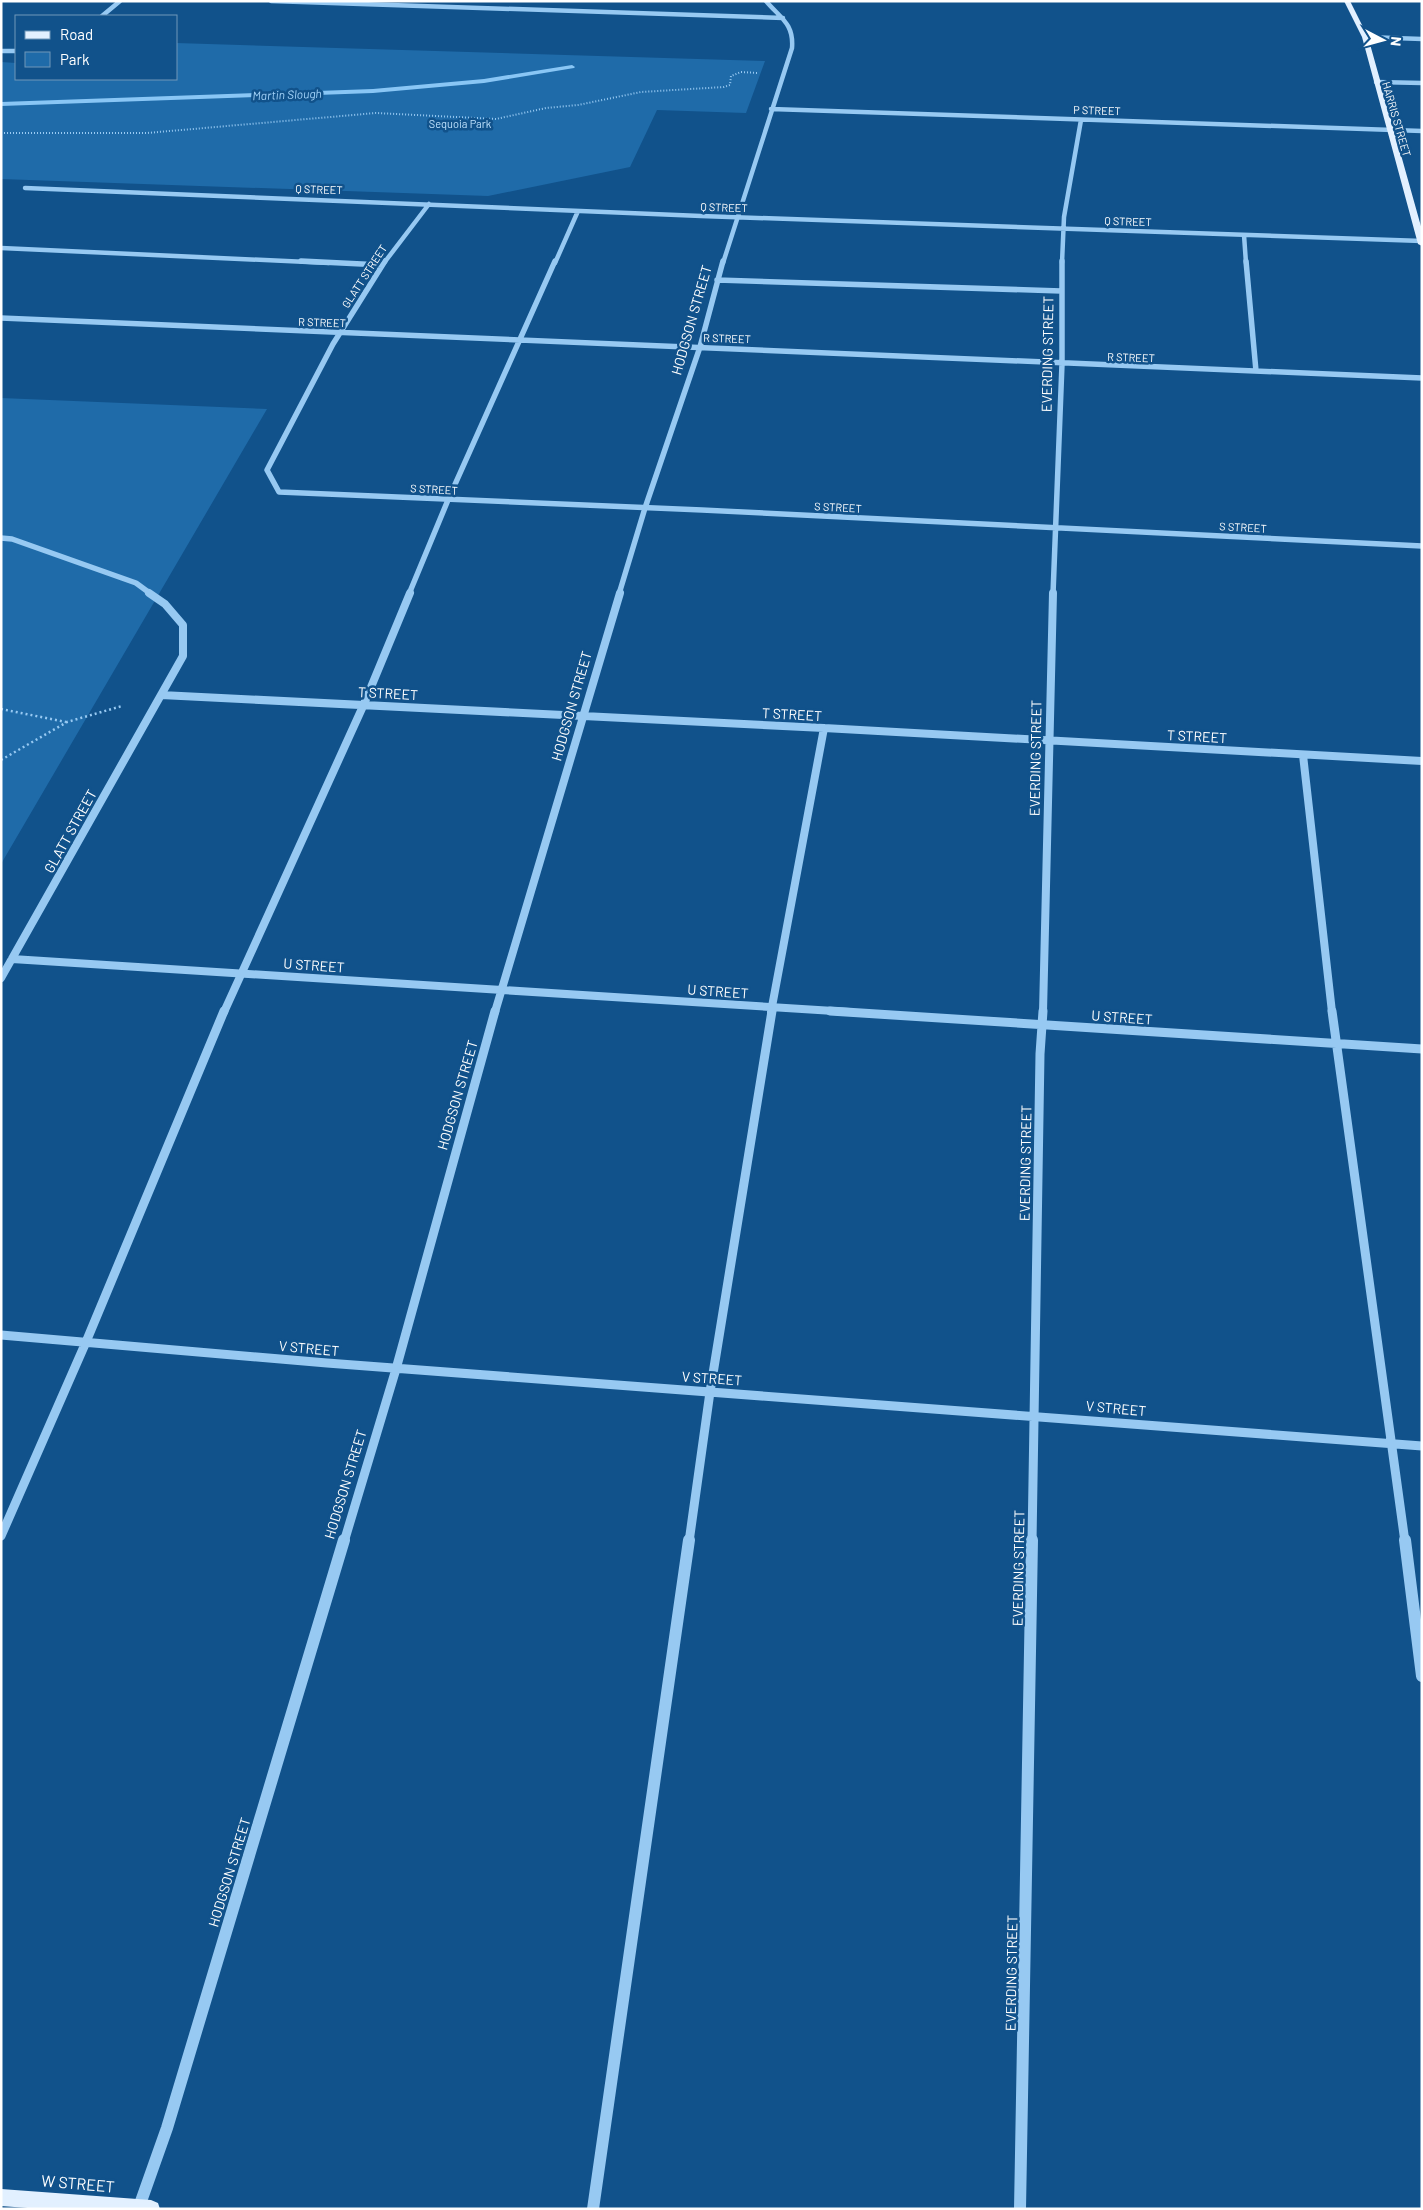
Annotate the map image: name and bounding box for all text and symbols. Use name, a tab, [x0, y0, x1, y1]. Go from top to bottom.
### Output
legend	[15, 15, 178, 80]
north arrow	[1358, 15, 1408, 65]
text: Road	[60, 25, 93, 43]
text: N	[1387, 36, 1405, 47]
text: Park	[60, 50, 90, 68]
street label: HARRIS STREET	[1380, 80, 1414, 158]
water label: Martin Slough	[252, 86, 322, 102]
street label: P STREET	[1073, 103, 1121, 117]
park label: Sequoia Park	[429, 117, 492, 130]
street label: Q STREET	[295, 182, 343, 196]
street label: Q STREET	[700, 200, 748, 214]
street label: Q STREET	[1104, 214, 1152, 228]
street label: GLATT STREET	[339, 242, 389, 310]
street label: HODGSON STREET	[667, 263, 715, 377]
street label: EVERDING STREET	[1037, 296, 1057, 412]
street label: R STREET	[298, 315, 346, 329]
street label: R STREET	[703, 331, 751, 345]
street label: R STREET	[1107, 350, 1155, 364]
street label: S STREET	[410, 481, 458, 497]
street label: S STREET	[814, 499, 862, 515]
street label: S STREET	[1219, 519, 1267, 535]
street label: HODGSON STREET	[547, 649, 595, 763]
street label: T STREET	[358, 683, 418, 703]
street label: EVERDING STREET	[1025, 700, 1045, 816]
street label: T STREET	[762, 704, 822, 724]
street label: T STREET	[1167, 726, 1227, 746]
street label: GLATT STREET	[40, 786, 100, 876]
street label: U STREET	[283, 954, 345, 976]
street label: U STREET	[687, 980, 749, 1002]
street label: U STREET	[1091, 1006, 1153, 1028]
street label: HODGSON STREET	[433, 1038, 481, 1152]
street label: EVERDING STREET	[1015, 1105, 1035, 1221]
street label: V STREET	[278, 1337, 340, 1359]
street label: V STREET	[681, 1367, 743, 1389]
street label: V STREET	[1085, 1397, 1147, 1419]
street label: HODGSON STREET	[320, 1427, 370, 1541]
street label: EVERDING STREET	[1008, 1510, 1028, 1626]
street label: HODGSON STREET	[204, 1815, 254, 1929]
street label: EVERDING STREET	[1001, 1915, 1021, 2031]
street label: W STREET	[40, 2170, 116, 2196]

